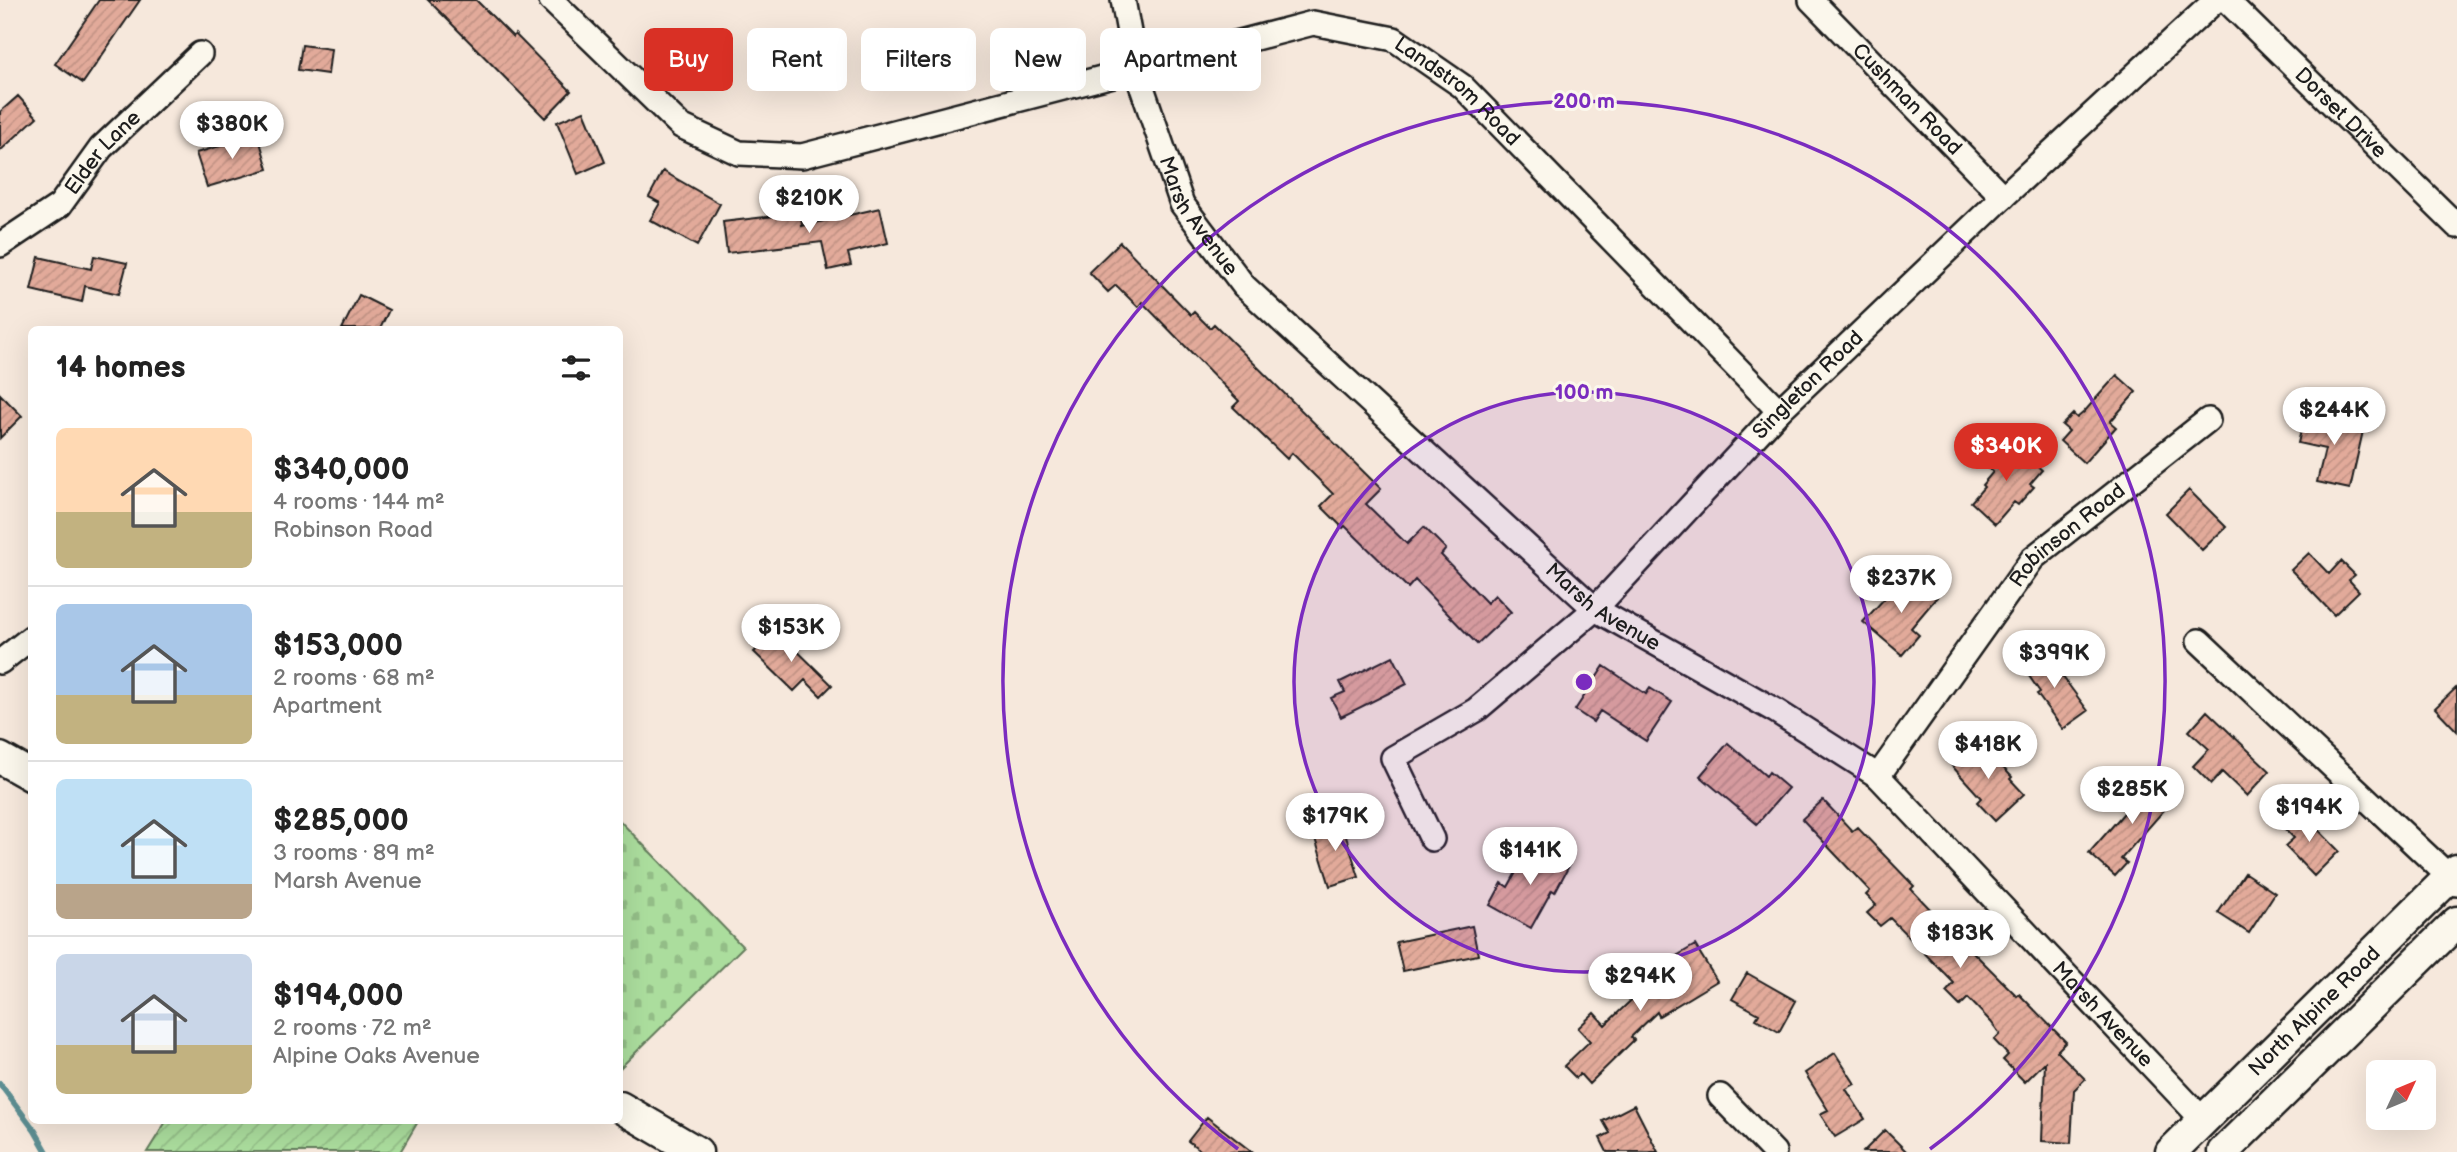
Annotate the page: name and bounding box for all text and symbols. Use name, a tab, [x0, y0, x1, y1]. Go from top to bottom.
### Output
chip: Buy	[644, 28, 733, 91]
chip: Rent	[747, 28, 847, 91]
chip: Filters	[861, 28, 976, 91]
chip: New	[990, 28, 1086, 91]
chip: Apartment	[1100, 28, 1261, 91]
street label: Landstrom Road	[1390, 31, 1525, 151]
street label: Cushman Road	[1847, 38, 1967, 160]
street label: Dorset Drive	[2289, 62, 2392, 163]
text: 200 m	[1553, 89, 1615, 114]
pin: $380K	[183, 102, 281, 161]
street label: Elder Lane	[60, 105, 146, 200]
text: $380K	[196, 110, 268, 138]
street label: Marsh Avenue	[1154, 153, 1243, 280]
pin: $210K	[760, 176, 858, 235]
text: $210K	[775, 184, 843, 212]
street label: Singleton Road	[1747, 326, 1868, 444]
icon: filters	[557, 349, 595, 387]
text: 14 homes	[56, 350, 185, 386]
text: 100 m	[1555, 380, 1613, 405]
pin: $244K	[2285, 388, 2383, 447]
text: $244K	[2299, 396, 2369, 424]
pin: $340K	[1957, 424, 2055, 483]
text: $340K	[1970, 432, 2042, 460]
text: $340,000	[273, 452, 409, 488]
icon: home	[112, 456, 196, 540]
street label: Robinson Road	[2004, 478, 2130, 592]
text: 4 rooms · 144 m²	[273, 488, 445, 516]
text: Robinson Road	[273, 516, 433, 544]
pin: $237K	[1852, 556, 1950, 615]
street label: Marsh Avenue	[1540, 558, 1665, 656]
text: $237K	[1866, 564, 1936, 592]
pin: $153K	[742, 604, 840, 664]
text: $153K	[757, 613, 825, 641]
text: $153,000	[273, 628, 403, 664]
pin: $399K	[2005, 630, 2103, 690]
icon: home	[112, 632, 196, 716]
text: $399K	[2018, 639, 2090, 667]
text: 2 rooms · 68 m²	[273, 664, 435, 692]
centre of rings	[1572, 670, 1596, 694]
text: Apartment	[273, 692, 382, 720]
pin: $418K	[1939, 722, 2037, 781]
text: $418K	[1954, 730, 2022, 758]
pin: $285K	[2083, 766, 2181, 826]
text: $285K	[2096, 775, 2168, 803]
pin: $194K	[2260, 784, 2358, 844]
text: $194K	[2275, 793, 2343, 821]
pin: $179K	[1286, 794, 1384, 853]
text: $179K	[1302, 802, 1368, 830]
text: $285,000	[273, 803, 409, 839]
icon: home	[112, 807, 196, 891]
pin: $141K	[1481, 828, 1579, 887]
text: $141K	[1498, 836, 1562, 864]
text: 3 rooms · 89 m²	[273, 839, 435, 867]
text: Marsh Avenue	[273, 867, 422, 895]
pin: $183K	[1911, 911, 2009, 970]
text: $183K	[1926, 919, 1994, 947]
street label: North Alpine Road	[2243, 941, 2385, 1081]
pin: $294K	[1591, 954, 1689, 1013]
street label: Marsh Avenue	[2047, 957, 2158, 1072]
text: $294K	[1604, 962, 1676, 990]
text: $194,000	[273, 978, 403, 1014]
icon: home	[112, 982, 196, 1066]
text: 2 rooms · 72 m²	[273, 1014, 432, 1042]
text: Alpine Oaks Avenue	[273, 1042, 480, 1070]
north arrow	[2366, 1060, 2436, 1130]
map controls	[2366, 1060, 2436, 1130]

